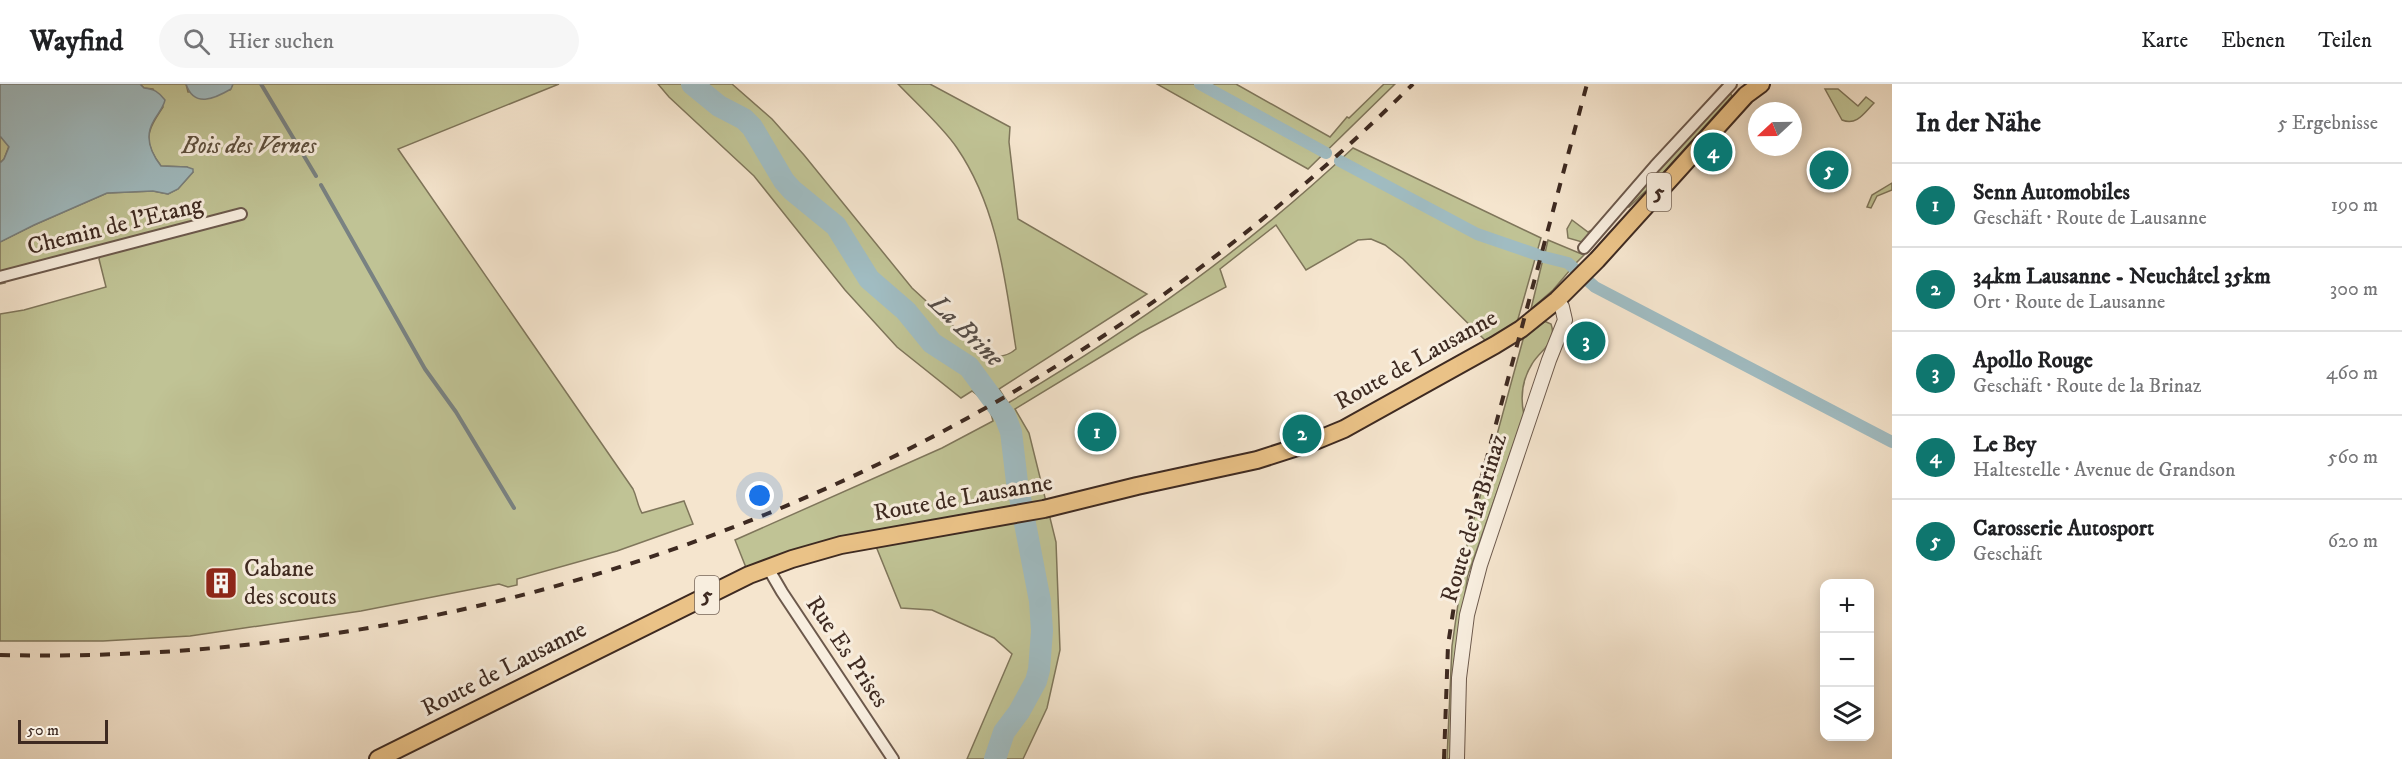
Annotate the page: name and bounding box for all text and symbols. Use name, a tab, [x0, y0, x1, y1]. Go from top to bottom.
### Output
search box	[159, 14, 579, 68]
text: Wayfind	[30, 24, 123, 59]
icon: search	[180, 25, 213, 58]
text: Hier suchen	[228, 28, 334, 55]
text: Karte	[2141, 28, 2188, 54]
text: Ebenen	[2221, 28, 2285, 54]
text: Teilen	[2318, 28, 2372, 54]
north arrow	[1748, 102, 1802, 156]
text: In der Nähe	[1916, 107, 2041, 140]
text: 5 Ergebnisse	[2278, 111, 2378, 136]
pin: 4	[1694, 130, 1732, 174]
park label: Bois des Vernes	[181, 131, 317, 161]
pin: 5	[1810, 148, 1848, 193]
road number: 5	[1647, 173, 1671, 211]
text: Senn Automobiles	[1973, 179, 2130, 206]
street label: Chemin de l'Etang	[24, 190, 206, 262]
text: 1	[1932, 193, 1939, 218]
text: 190 m	[2331, 193, 2378, 218]
text: Geschäft · Route de Lausanne	[1973, 206, 2207, 231]
text: 34km Lausanne - Neuchâtel 35km	[1973, 263, 2271, 290]
text: 2	[1931, 277, 1940, 302]
text: 300 m	[2330, 277, 2378, 302]
water label: La Brine	[920, 286, 1011, 375]
text: Ort · Route de Lausanne	[1973, 290, 2165, 315]
street label: Route de Lausanne	[1329, 303, 1503, 417]
pin: 3	[1566, 318, 1606, 364]
text: Apollo Rouge	[1973, 347, 2093, 374]
text: 3	[1932, 361, 1939, 386]
text: 460 m	[2326, 361, 2378, 386]
text: Geschäft · Route de la Brinaz	[1973, 374, 2201, 399]
pin: 1	[1078, 410, 1116, 454]
pin: 2	[1282, 412, 1322, 456]
street label: Route de la Brinaz	[1434, 429, 1514, 606]
text: Le Bey	[1973, 431, 2036, 458]
text: 4	[1930, 445, 1941, 470]
text: 560 m	[2328, 445, 2378, 470]
text: Haltestelle · Avenue de Grandson	[1973, 458, 2236, 483]
street label: Route de Lausanne	[871, 467, 1055, 529]
your location	[745, 481, 774, 510]
text: Carosserie Autosport	[1973, 515, 2154, 542]
text: 5	[1931, 529, 1940, 554]
text: 620 m	[2328, 529, 2378, 554]
text: Geschäft	[1973, 542, 2042, 567]
place label: Cabane des scouts	[244, 554, 336, 612]
building icon: Cabane des scouts	[203, 565, 239, 601]
road number: 5	[695, 576, 719, 614]
map controls	[1820, 579, 1874, 741]
button: +	[1820, 579, 1874, 633]
street label: Rue Es Prises	[799, 591, 895, 713]
street label: Route de Lausanne	[416, 614, 592, 723]
button: −	[1820, 633, 1874, 687]
button: layers	[1820, 687, 1874, 741]
scale bar	[18, 717, 108, 744]
text: 50 m	[27, 720, 59, 740]

